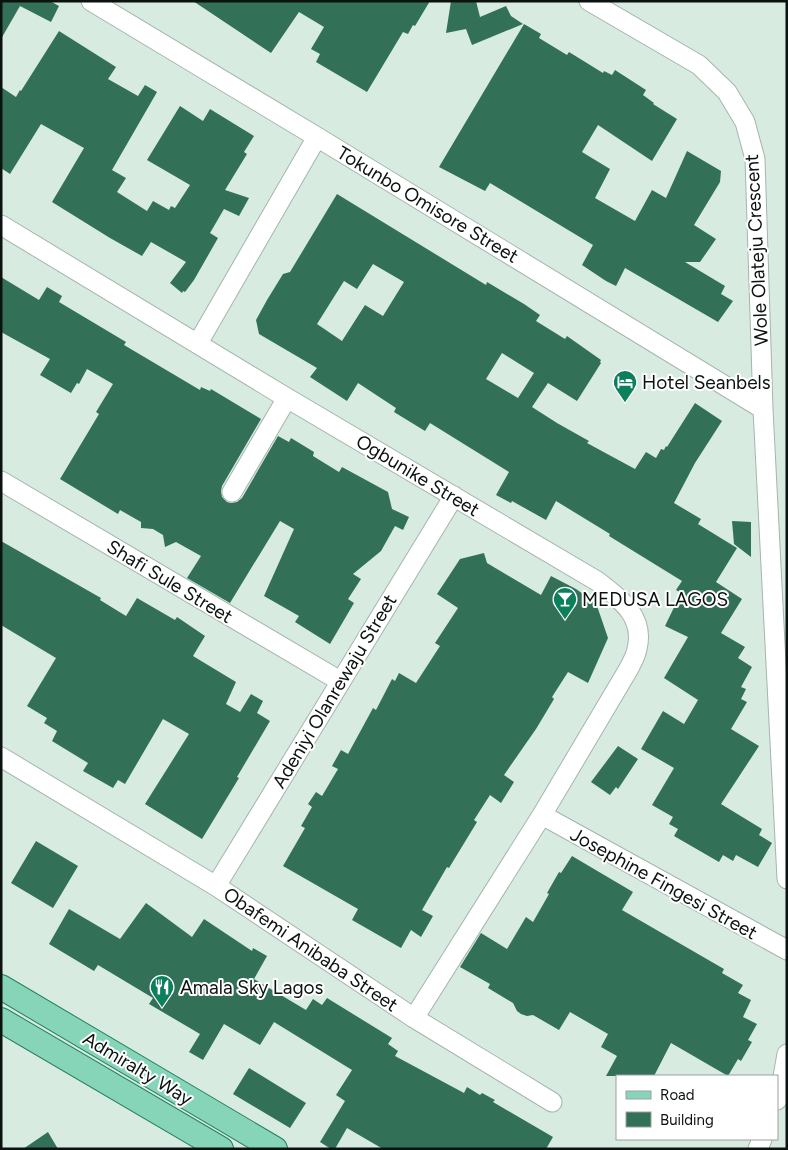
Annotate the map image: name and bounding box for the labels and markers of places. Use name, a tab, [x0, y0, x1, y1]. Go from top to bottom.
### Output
hotel icon: Hotel Seanbels	[612, 369, 638, 403]
place label: Hotel Seanbels	[642, 371, 771, 394]
bar icon: MEDUSA LAGOS	[552, 586, 578, 620]
place label: MEDUSA LAGOS	[582, 588, 728, 611]
restaurant icon: Amala Sky Lagos	[149, 974, 175, 1008]
place label: Amala Sky Lagos	[180, 976, 324, 999]

